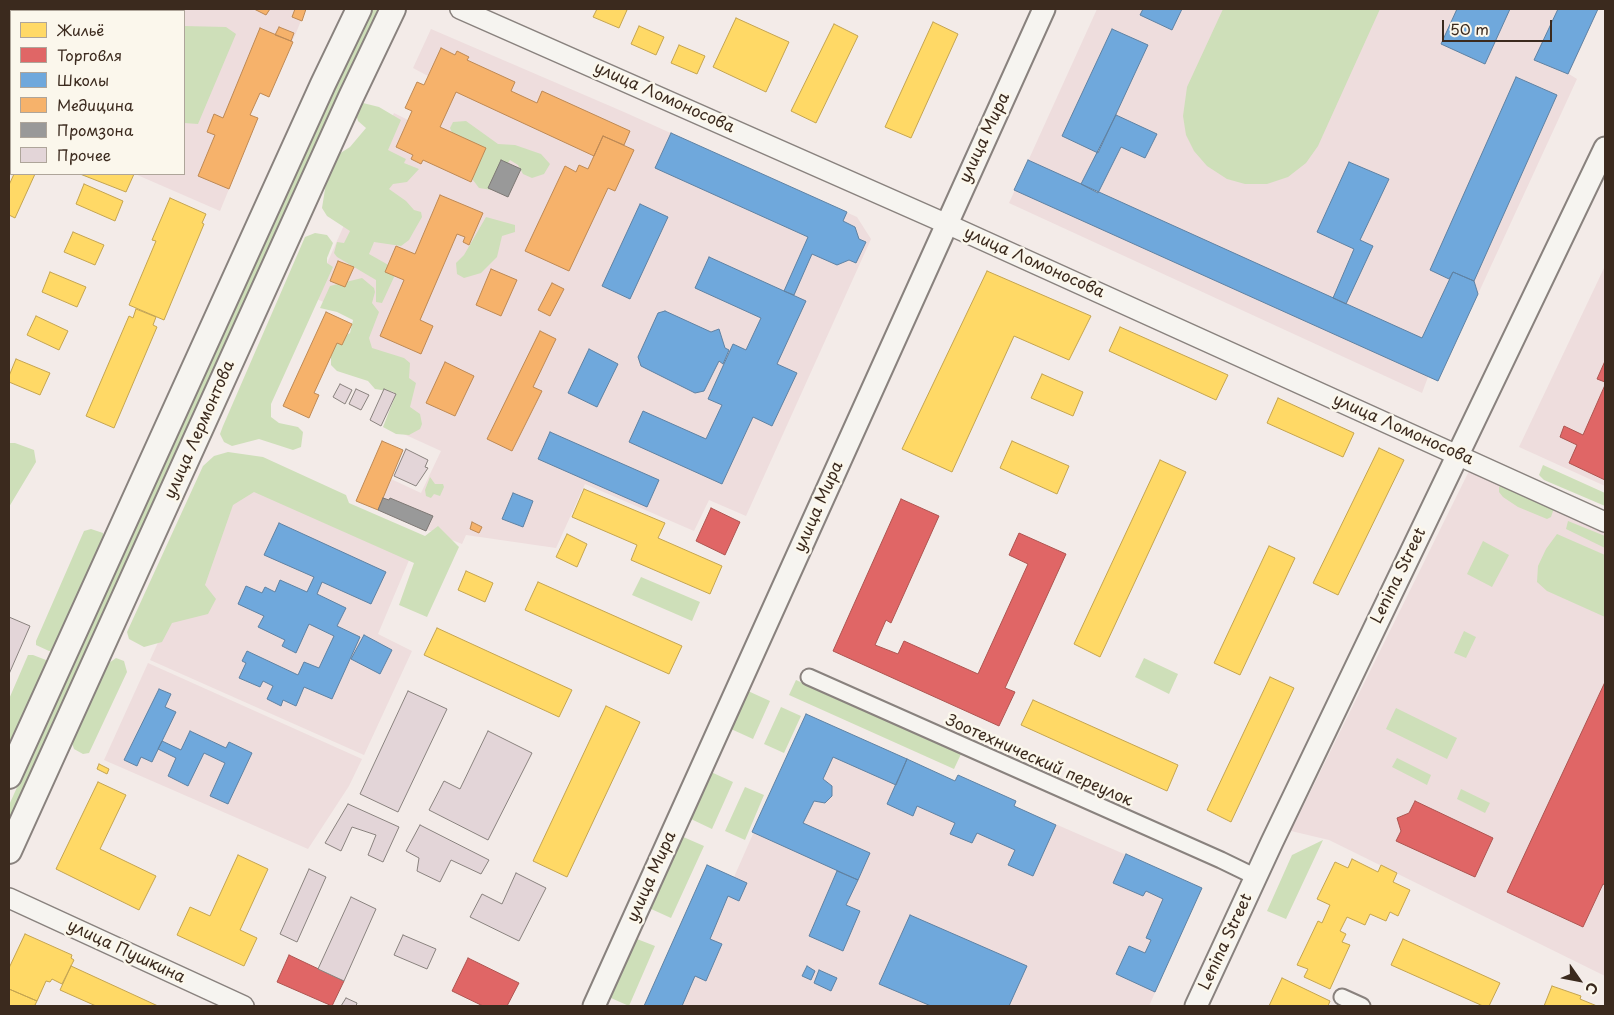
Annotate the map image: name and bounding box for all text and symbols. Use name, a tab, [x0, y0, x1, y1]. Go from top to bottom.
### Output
legend	[10, 10, 185, 175]
scale bar	[1444, 10, 1554, 42]
text: 50 m	[1450, 17, 1489, 40]
text: Жильё	[57, 18, 104, 41]
text: Торговля	[57, 43, 122, 66]
street label: улица Ломоносова	[591, 58, 737, 138]
text: Школы	[57, 68, 109, 91]
street label: улица Мира	[956, 90, 1014, 186]
text: Медицина	[57, 93, 134, 116]
text: Промзона	[57, 118, 133, 141]
text: Прочее	[57, 143, 111, 166]
street label: улица Ломоносова	[961, 223, 1107, 303]
street label: улица Лермонтова	[161, 358, 239, 502]
street label: улица Ломоносова	[1330, 390, 1476, 470]
street label: улица Мира	[790, 459, 848, 555]
street label: Lenina Street	[1368, 525, 1430, 627]
street label: Зоотехнический переулок	[943, 711, 1135, 811]
street label: улица Мира	[623, 829, 681, 925]
street label: Lenina Street	[1195, 891, 1257, 993]
street label: улица Пушкина	[64, 916, 188, 988]
north arrow	[1554, 955, 1604, 1005]
text: С	[1580, 978, 1604, 999]

